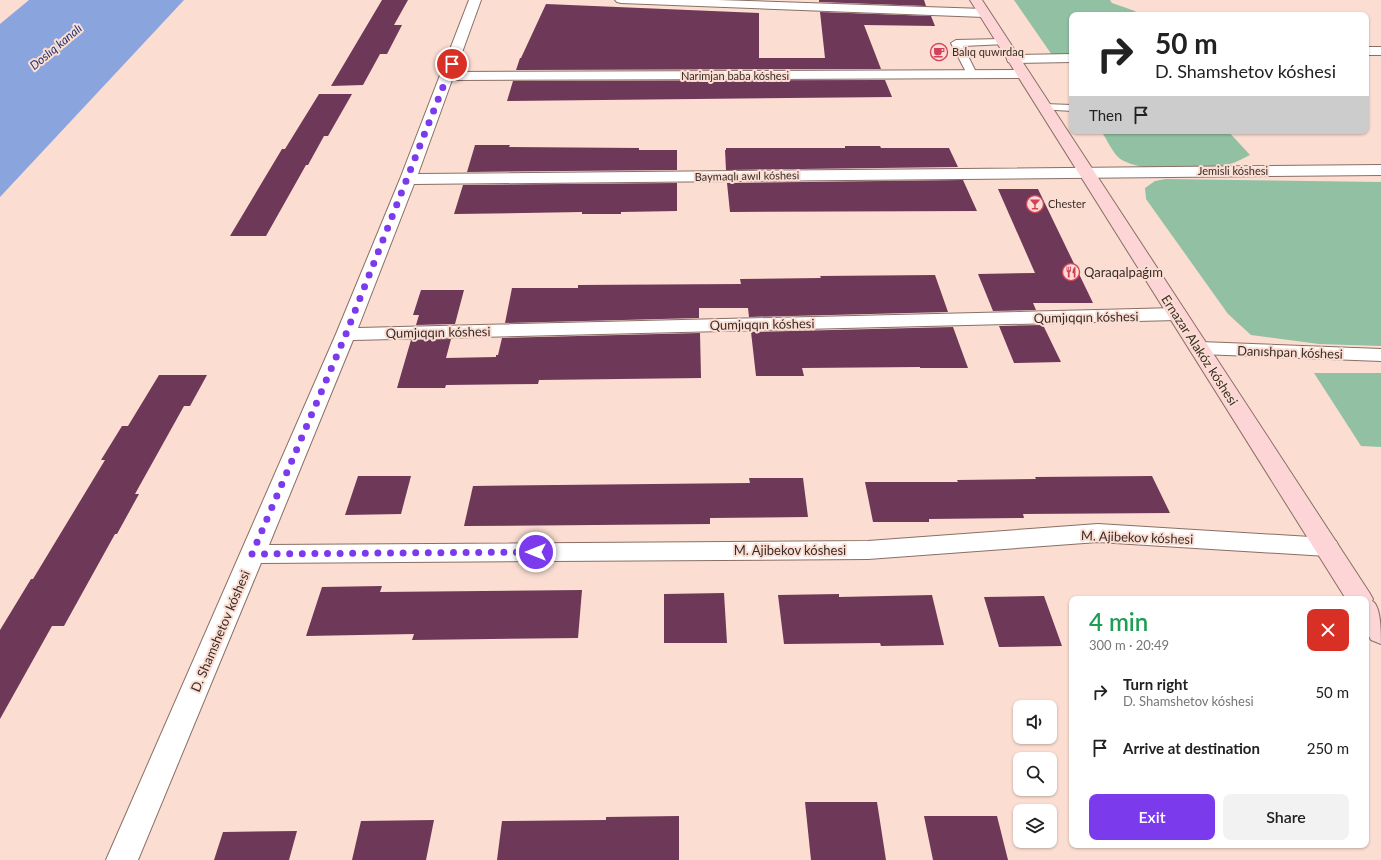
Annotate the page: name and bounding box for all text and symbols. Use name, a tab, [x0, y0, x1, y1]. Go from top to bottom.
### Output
water label: Doslıq kanalı	[27, 20, 85, 73]
text: 50 m	[1155, 26, 1218, 60]
icon: right	[1089, 28, 1141, 80]
cafe icon: Balıq quwırdaq	[929, 42, 949, 62]
place label: Balıq quwırdaq	[952, 45, 1024, 58]
pin	[435, 47, 469, 81]
icon: arrive	[441, 53, 463, 75]
text: D. Shamshetov kóshesi	[1155, 60, 1336, 82]
street label: Narimjan baba kóshesi	[681, 69, 789, 82]
icon: arrive	[1130, 104, 1152, 126]
text: Then	[1089, 106, 1122, 124]
street label: Jemisli kóshesi	[1198, 164, 1269, 177]
street label: Baymaqlı awıl kóshesi	[695, 168, 800, 183]
bar icon: Chester	[1025, 194, 1045, 214]
place label: Chester	[1048, 197, 1086, 210]
restaurant icon: Qaraqalpaǵım	[1061, 262, 1081, 282]
place label: Qaraqalpaǵım	[1084, 264, 1163, 280]
street label: Ernazar Alakóz kóshesi	[1158, 292, 1242, 408]
street label: Qumjıqqın kóshesi	[1033, 308, 1139, 326]
street label: Qumjıqqın kóshesi	[709, 315, 815, 333]
street label: Qumjıqqın kóshesi	[385, 323, 491, 341]
street label: Danıshpan kóshesi	[1237, 342, 1343, 362]
street label: M. Ajibekov kóshesi	[1081, 527, 1193, 547]
position arrow	[515, 531, 557, 573]
street label: M. Ajibekov kóshesi	[734, 542, 846, 558]
street label: D. Shamshetov kóshesi	[187, 568, 253, 694]
text: 4 min	[1089, 607, 1148, 636]
button: close	[1307, 609, 1349, 651]
text: 300 m · 20:49	[1089, 637, 1169, 653]
text: Turn right	[1123, 675, 1188, 693]
icon: right	[1089, 681, 1111, 703]
text: 50 m	[1315, 683, 1349, 701]
text: D. Shamshetov kóshesi	[1123, 693, 1254, 709]
map controls	[1013, 700, 1057, 848]
button: sound	[1013, 700, 1057, 744]
icon: arrive	[1089, 737, 1111, 759]
text: Arrive at destination	[1123, 739, 1260, 757]
text: 250 m	[1307, 739, 1349, 757]
button: search	[1013, 752, 1057, 796]
button: Exit	[1089, 794, 1215, 840]
button: Share	[1223, 794, 1349, 840]
button: layers	[1013, 804, 1057, 848]

